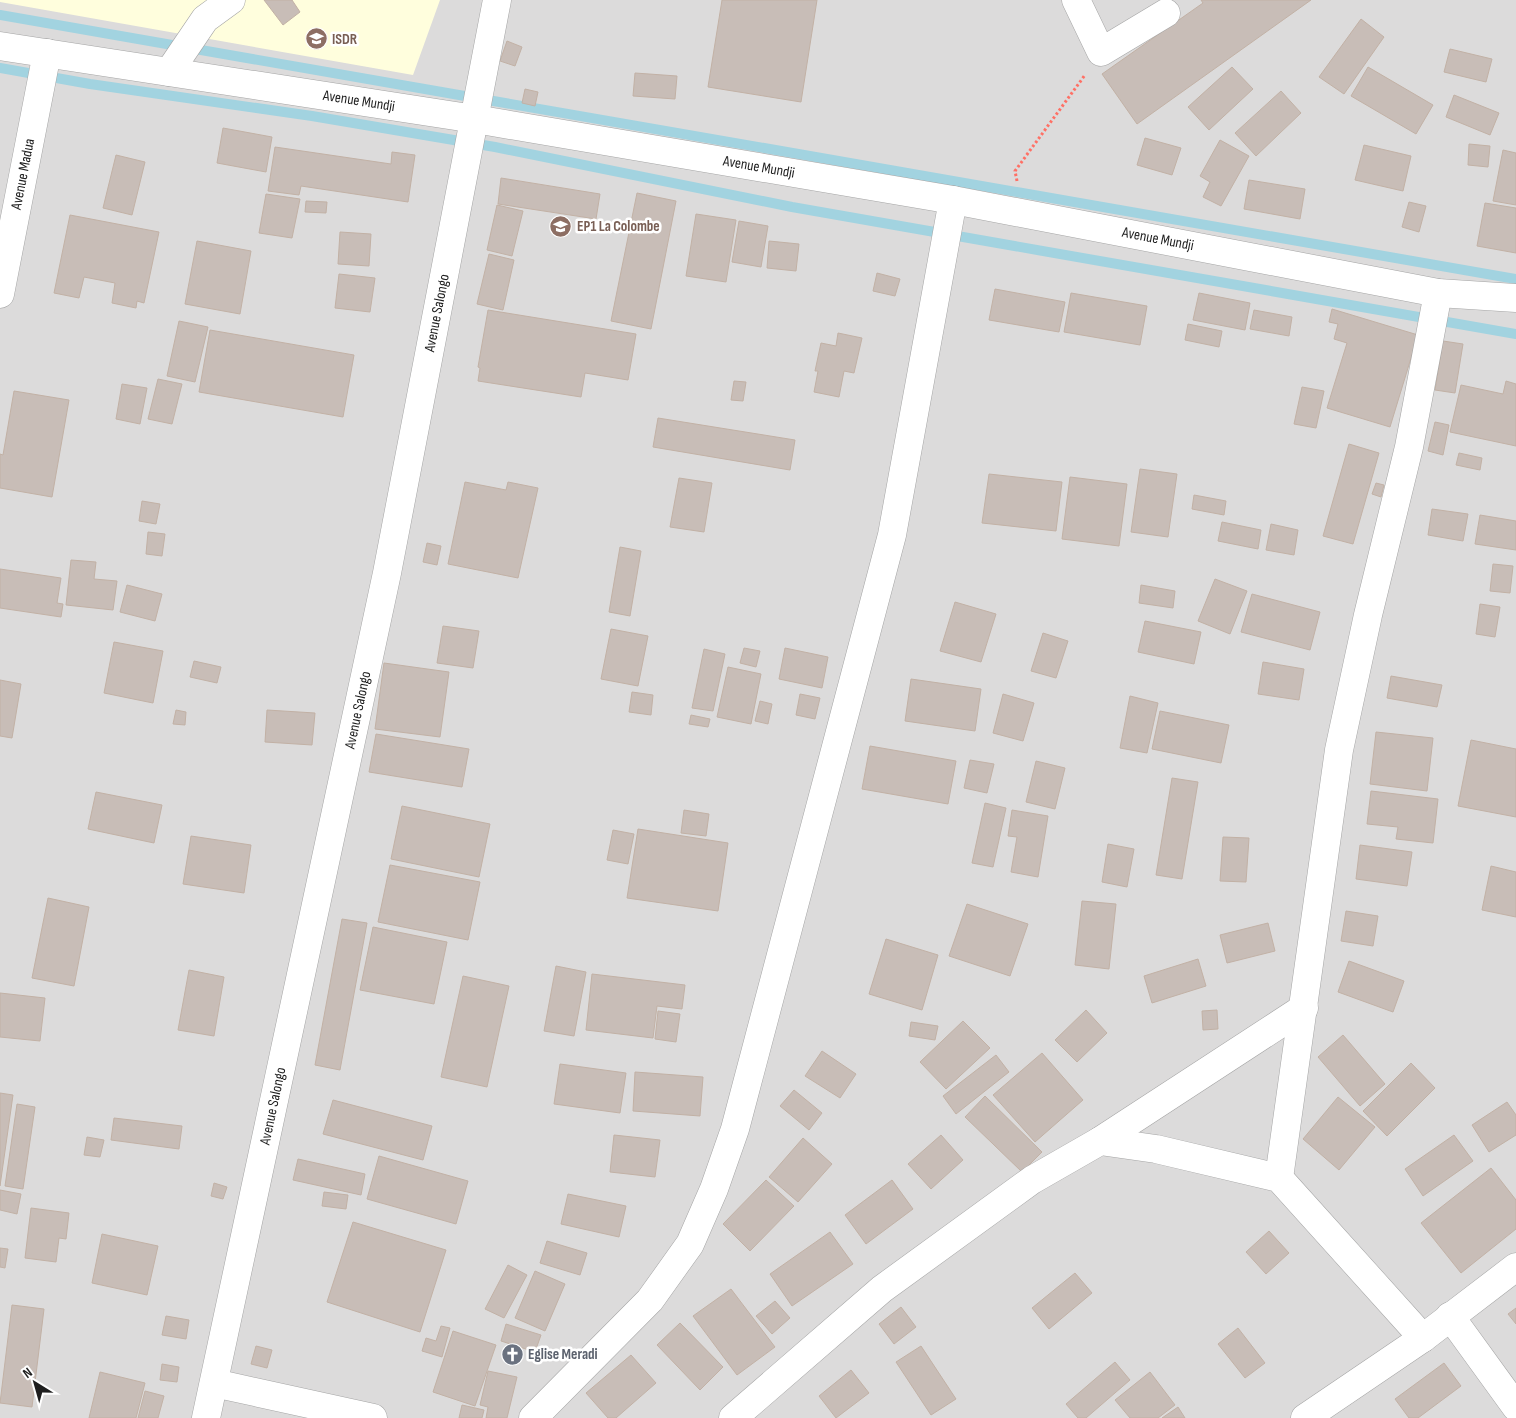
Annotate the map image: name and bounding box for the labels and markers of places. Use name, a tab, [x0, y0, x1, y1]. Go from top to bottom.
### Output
school or university icon: ISDR	[304, 27, 328, 51]
place label: ISDR	[332, 30, 358, 49]
school or university icon: EP1 La Colombe	[549, 214, 573, 238]
place label: EP1 La Colombe	[577, 217, 660, 236]
church icon: Eglise Meradi	[500, 1342, 524, 1366]
place label: Eglise Meradi	[528, 1345, 598, 1364]

